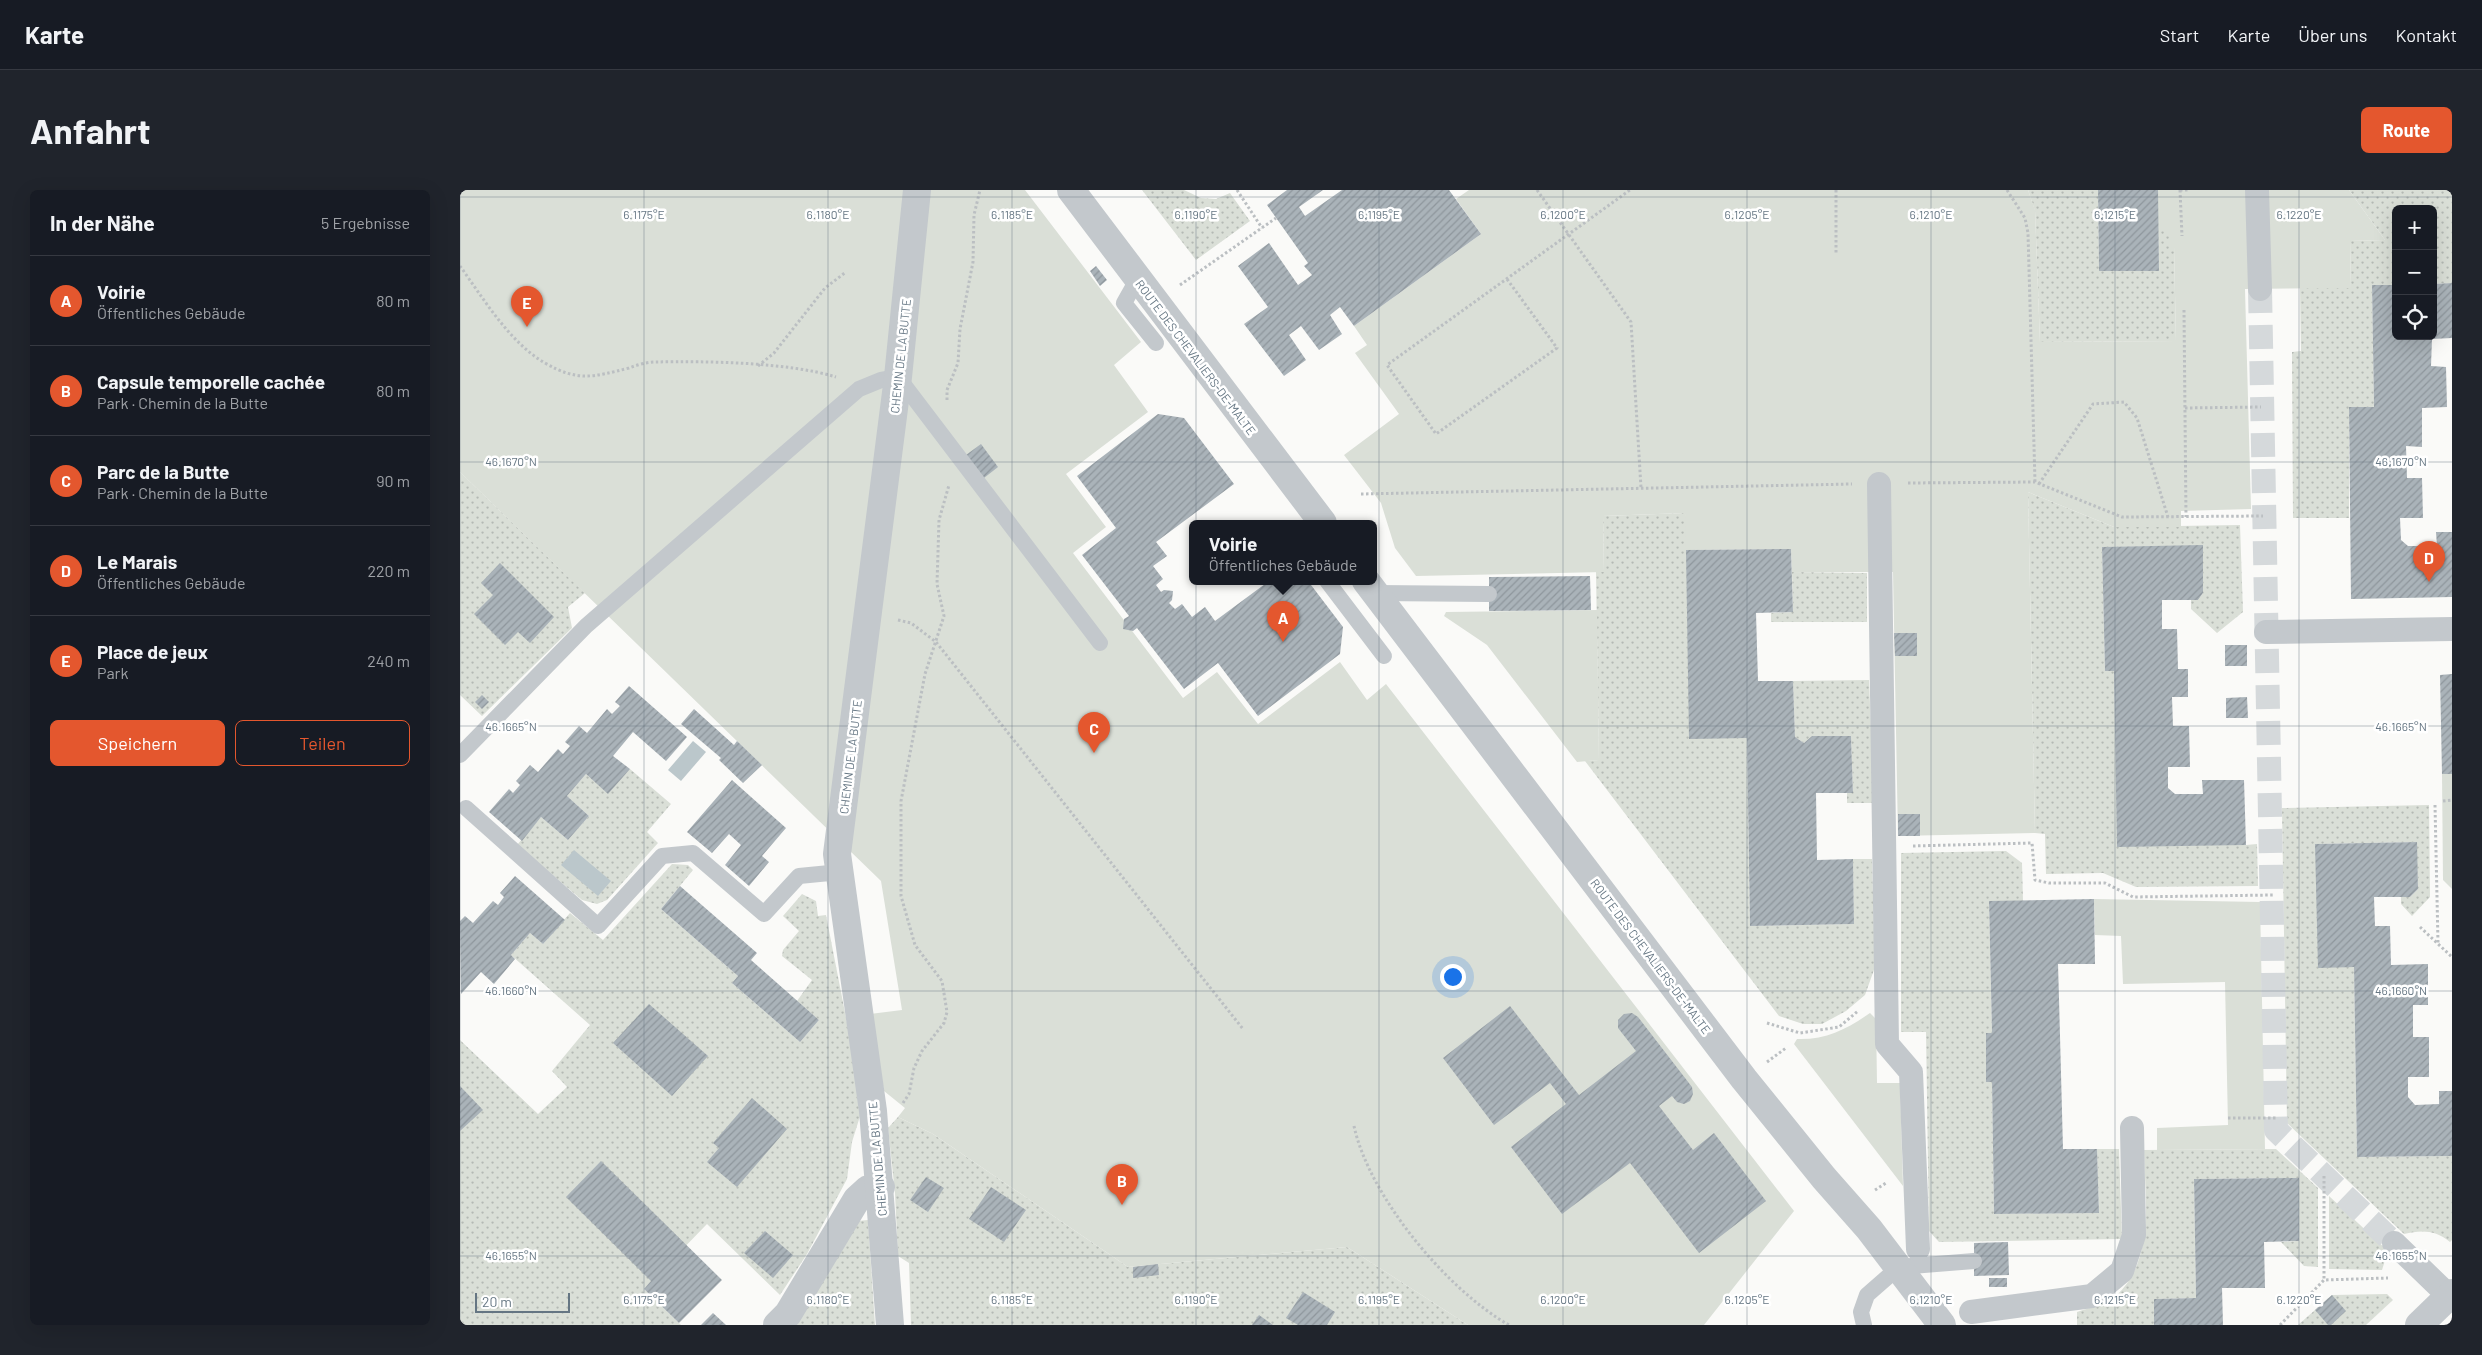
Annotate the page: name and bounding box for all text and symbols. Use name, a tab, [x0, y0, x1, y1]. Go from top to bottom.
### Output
text: Karte	[25, 20, 84, 49]
text: Start	[2160, 24, 2199, 46]
text: Karte	[2227, 24, 2270, 46]
text: Über uns	[2298, 24, 2367, 46]
text: Kontakt	[2395, 24, 2457, 46]
button: Route	[2361, 107, 2452, 153]
text: Anfahrt	[30, 109, 150, 151]
map controls	[2392, 205, 2437, 340]
button: +	[2392, 205, 2437, 250]
text: 6.1175°E	[623, 207, 665, 221]
text: 6.1180°E	[807, 207, 849, 221]
text: 6.1185°E	[991, 207, 1033, 221]
text: 6.1190°E	[1175, 207, 1217, 221]
text: 6.1195°E	[1358, 207, 1400, 221]
text: 6.1200°E	[1540, 207, 1586, 221]
text: 6.1205°E	[1725, 207, 1769, 221]
text: 6.1210°E	[1910, 207, 1952, 221]
text: 6.1215°E	[2094, 207, 2136, 221]
text: 6.1220°E	[2276, 207, 2322, 221]
text: In der Nähe	[50, 210, 155, 235]
text: 5 Ergebnisse	[321, 213, 410, 232]
button: −	[2392, 250, 2437, 295]
street label: ROUTE DES CHEVALIERS-DE-MALTE	[1133, 277, 1259, 437]
text: Voirie	[97, 280, 146, 303]
pin: E	[511, 286, 543, 327]
text: A	[61, 291, 71, 310]
text: 80 m	[376, 291, 410, 310]
button: locate	[2392, 295, 2437, 340]
street label: CHEMIN DE LA BUTTE	[887, 298, 913, 414]
text: Öffentliches Gebäude	[97, 303, 246, 322]
text: Capsule temporelle cachée	[97, 370, 325, 393]
text: B	[61, 381, 71, 400]
text: 80 m	[376, 381, 410, 400]
text: Park · Chemin de la Butte	[97, 393, 268, 412]
text: 46.1670°N	[485, 454, 537, 468]
text: 46.1670°N	[2375, 454, 2427, 468]
text: Parc de la Butte	[97, 460, 229, 483]
text: C	[61, 471, 71, 490]
text: 90 m	[376, 471, 410, 490]
text: Park · Chemin de la Butte	[97, 483, 268, 502]
popup	[1189, 520, 1377, 585]
text: Voirie	[1209, 532, 1257, 555]
pin: D	[2413, 541, 2445, 582]
text: Le Marais	[97, 550, 177, 573]
text: Öffentliches Gebäude	[1209, 555, 1357, 574]
text: D	[61, 561, 71, 580]
text: 220 m	[367, 561, 410, 580]
text: Öffentliches Gebäude	[97, 573, 246, 592]
pin: A	[1267, 601, 1299, 642]
text: Place de jeux	[97, 640, 208, 663]
text: E	[61, 651, 71, 670]
text: 240 m	[367, 651, 410, 670]
text: Park	[97, 663, 128, 682]
street label: CHEMIN DE LA BUTTE	[836, 699, 864, 815]
pin: C	[1078, 712, 1110, 753]
text: 46.1665°N	[485, 719, 537, 733]
text: 46.1665°N	[2375, 719, 2427, 733]
button: Speichern	[50, 720, 225, 766]
button: Teilen	[235, 720, 410, 766]
street label: ROUTE DES CHEVALIERS-DE-MALTE	[1588, 876, 1714, 1036]
your location	[1440, 964, 1466, 990]
text: 46.1660°N	[485, 983, 537, 997]
text: 46.1660°N	[2375, 983, 2427, 997]
street label: CHEMIN DE LA BUTTE	[865, 1101, 889, 1217]
pin: B	[1106, 1164, 1138, 1205]
text: 46.1655°N	[485, 1248, 537, 1262]
text: 46.1655°N	[2375, 1248, 2427, 1262]
scale bar	[475, 1290, 570, 1313]
text: 6.1175°E	[623, 1292, 665, 1306]
text: 6.1180°E	[807, 1292, 849, 1306]
text: 6.1185°E	[991, 1292, 1033, 1306]
text: 6.1190°E	[1175, 1292, 1217, 1306]
text: 6.1195°E	[1358, 1292, 1400, 1306]
text: 6.1200°E	[1540, 1292, 1586, 1306]
text: 6.1205°E	[1725, 1292, 1769, 1306]
text: 6.1210°E	[1910, 1292, 1952, 1306]
text: 6.1215°E	[2094, 1292, 2136, 1306]
text: 6.1220°E	[2276, 1292, 2322, 1306]
text: 20 m	[482, 1293, 512, 1310]

